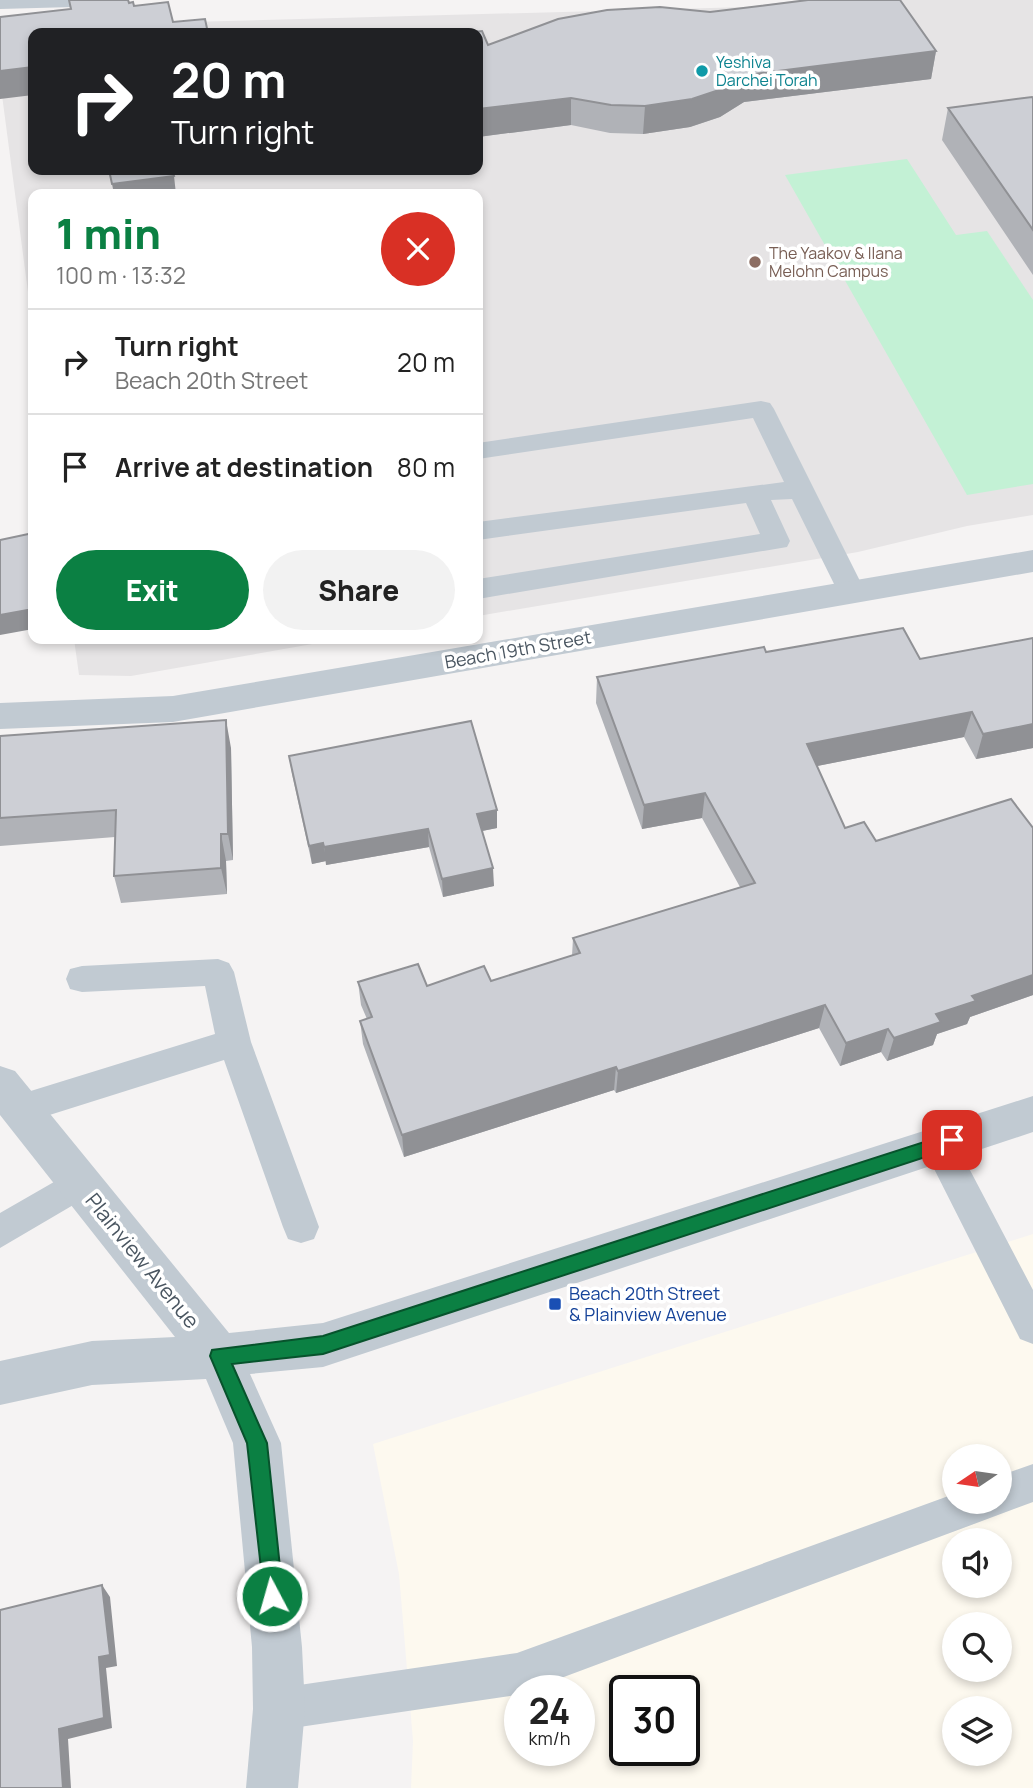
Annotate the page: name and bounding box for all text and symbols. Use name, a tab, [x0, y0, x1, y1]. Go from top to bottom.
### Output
text: 20 m	[171, 46, 286, 113]
place label: Yeshiva Darchei Torah	[716, 51, 817, 91]
icon: right	[56, 56, 147, 147]
marker: Yeshiva Darchei Torah	[694, 63, 710, 79]
text: Turn right	[171, 110, 314, 154]
text: 1 min	[56, 204, 161, 262]
button: close	[381, 212, 455, 286]
place label: The Yaakov & Ilana Melohn Campus	[769, 242, 903, 282]
marker: The Yaakov & Ilana Melohn Campus	[747, 254, 763, 270]
text: 100 m · 13:32	[56, 259, 186, 291]
text: Turn right	[115, 328, 239, 364]
icon: right	[56, 343, 94, 381]
text: 20 m	[397, 344, 455, 380]
text: Beach 20th Street	[115, 364, 308, 396]
icon: arrive	[56, 448, 94, 486]
text: Arrive at destination	[115, 449, 373, 485]
text: 80 m	[397, 449, 455, 485]
button: Exit	[56, 550, 249, 630]
button: Share	[263, 550, 455, 630]
street label: Beach 19th Street	[443, 624, 593, 674]
pin	[922, 1110, 982, 1170]
icon: arrive	[933, 1121, 971, 1159]
street label: Plainview Avenue	[80, 1187, 206, 1334]
place label: Beach 20th Street & Plainview Avenue	[569, 1281, 727, 1326]
marker: Beach 20th Street & Plainview Avenue	[547, 1296, 563, 1312]
north arrow	[942, 1444, 1012, 1514]
map controls	[942, 1444, 1012, 1766]
button: sound	[942, 1528, 1012, 1598]
position arrow	[235, 1559, 309, 1633]
button: search	[942, 1612, 1012, 1682]
speed limit sign: 30	[609, 1675, 700, 1766]
text: 24	[529, 1687, 570, 1735]
button: layers	[942, 1696, 1012, 1766]
text: km/h	[529, 1726, 570, 1750]

